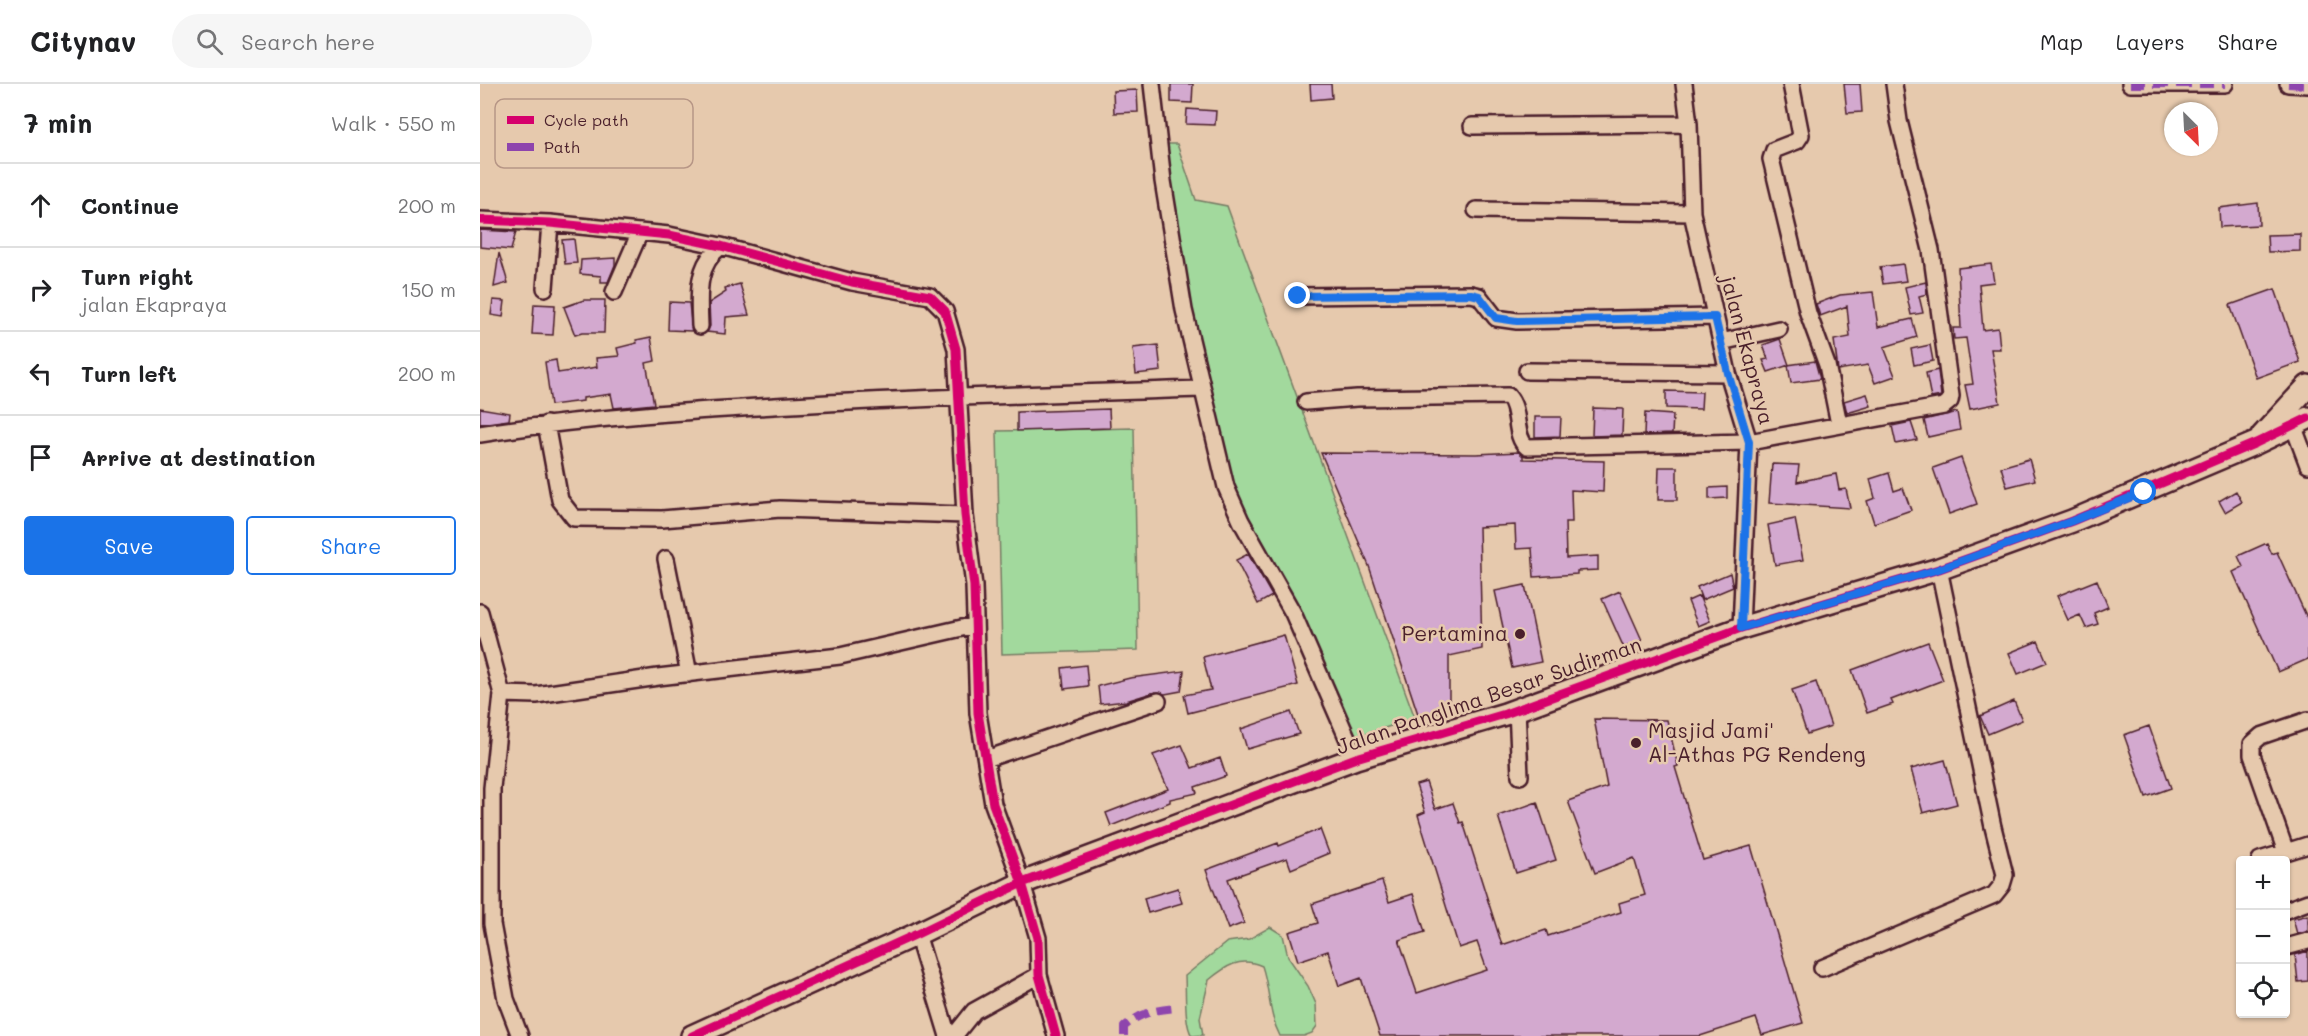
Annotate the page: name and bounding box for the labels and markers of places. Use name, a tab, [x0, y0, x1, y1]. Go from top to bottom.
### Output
place label: Pertamina	[1401, 619, 1508, 646]
marker: Pertamina	[1513, 627, 1527, 641]
place label: Masjid Jami' Al-Athas PG Rendeng	[1648, 716, 1866, 767]
marker: Masjid Jami' Al-Athas PG Rendeng	[1629, 736, 1643, 750]

